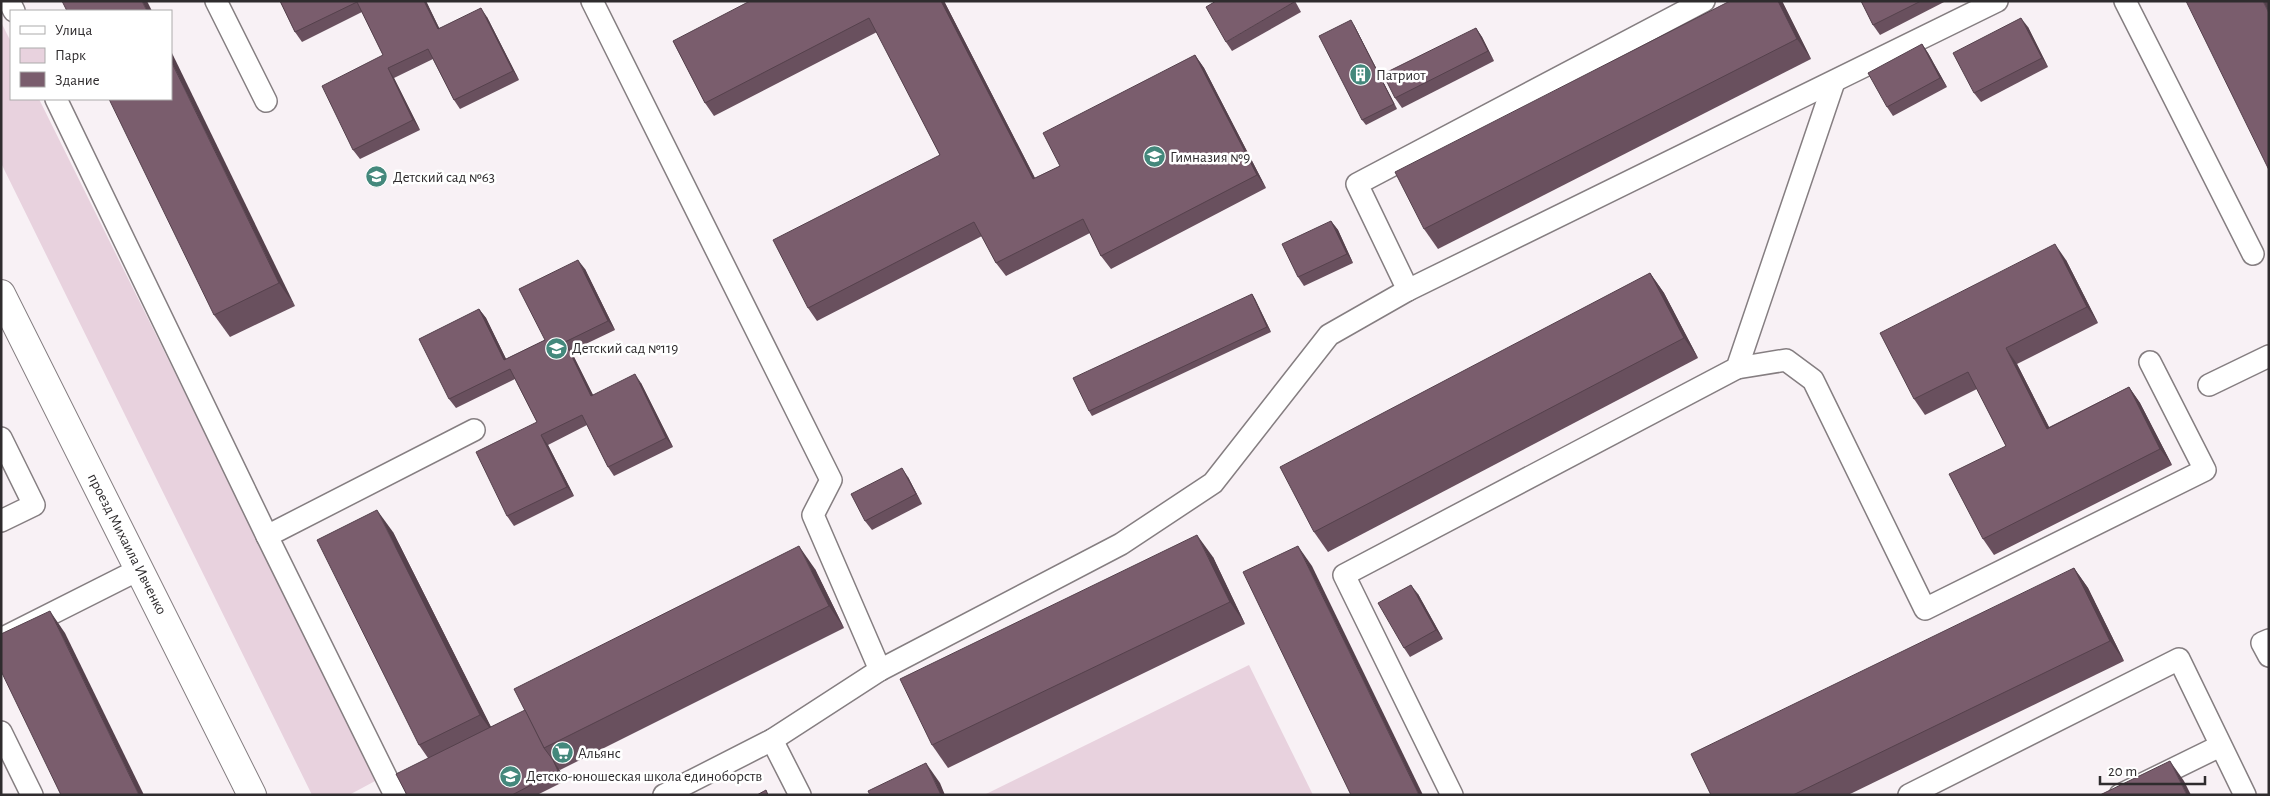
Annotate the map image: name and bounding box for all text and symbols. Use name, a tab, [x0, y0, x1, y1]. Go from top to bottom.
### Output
legend	[10, 10, 172, 100]
text: Улица	[55, 23, 92, 38]
text: Парк	[55, 48, 86, 63]
building icon: Патриот	[1348, 63, 1372, 87]
place label: Патриот	[1376, 68, 1426, 83]
text: Здание	[55, 73, 100, 88]
school or university icon: Гимназия №9	[1142, 145, 1166, 169]
place label: Гимназия №9	[1170, 150, 1250, 165]
school or university icon: Детский сад №63	[365, 165, 389, 189]
place label: Детский сад №63	[393, 170, 495, 185]
school or university icon: Детский сад №119	[544, 336, 568, 360]
place label: Детский сад №119	[572, 341, 678, 356]
street label: проезд Михаила Ивченко	[85, 471, 169, 617]
supermarket icon: Альянс	[550, 741, 574, 765]
place label: Альянс	[578, 746, 621, 761]
scale bar	[2100, 754, 2205, 786]
school or university icon: Детско-юношеская школа единоборств	[498, 764, 522, 788]
text: 20 m	[2108, 764, 2137, 779]
place label: Детско-юношеская школа единоборств	[526, 769, 762, 784]

